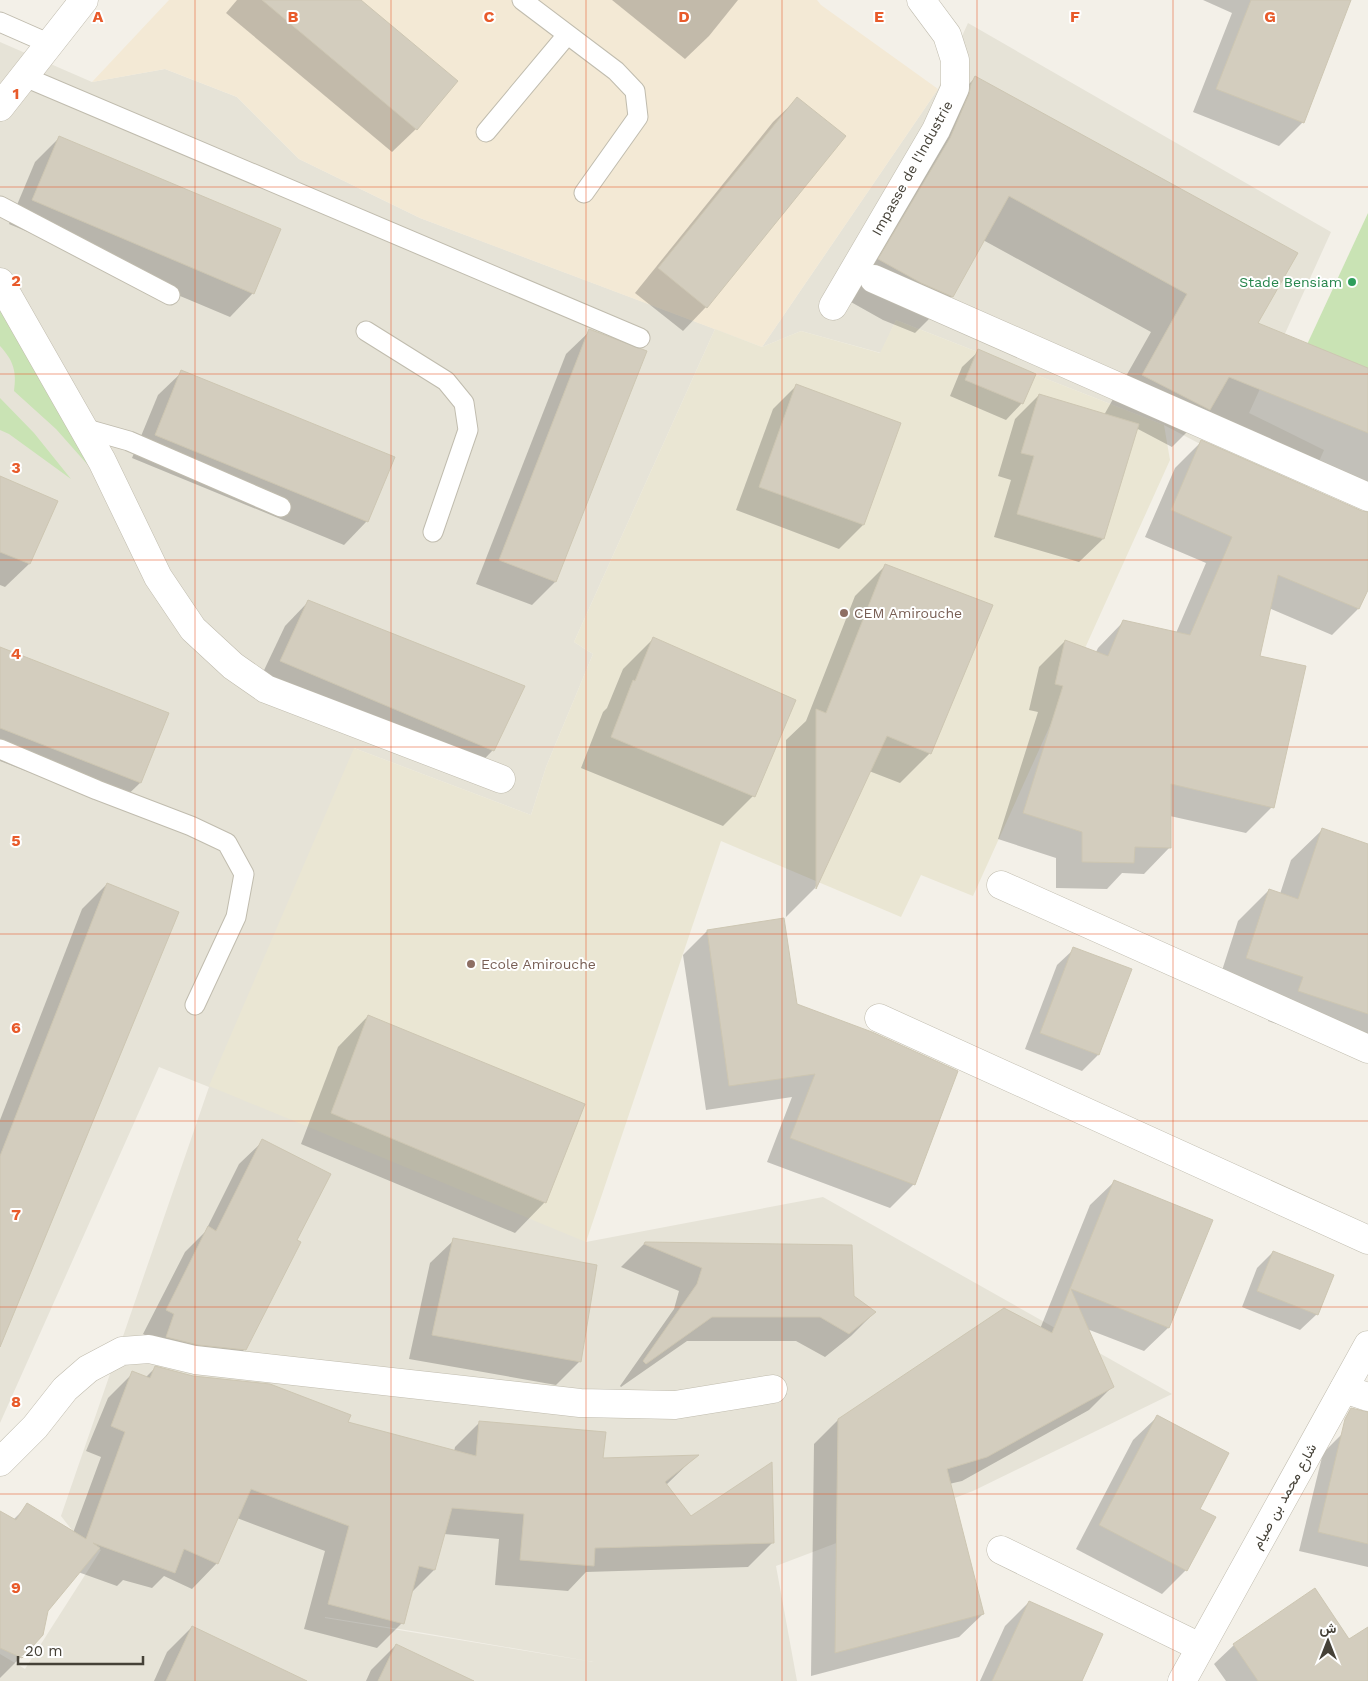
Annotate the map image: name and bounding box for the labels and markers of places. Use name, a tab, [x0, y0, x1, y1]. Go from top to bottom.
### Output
place label: Stade Bensiam	[1239, 274, 1342, 290]
marker: Stade Bensiam	[1346, 276, 1358, 288]
place label: CEM Amirouche	[854, 605, 962, 621]
marker: CEM Amirouche	[838, 607, 850, 619]
place label: Ecole Amirouche	[481, 956, 596, 972]
marker: Ecole Amirouche	[465, 958, 477, 970]

